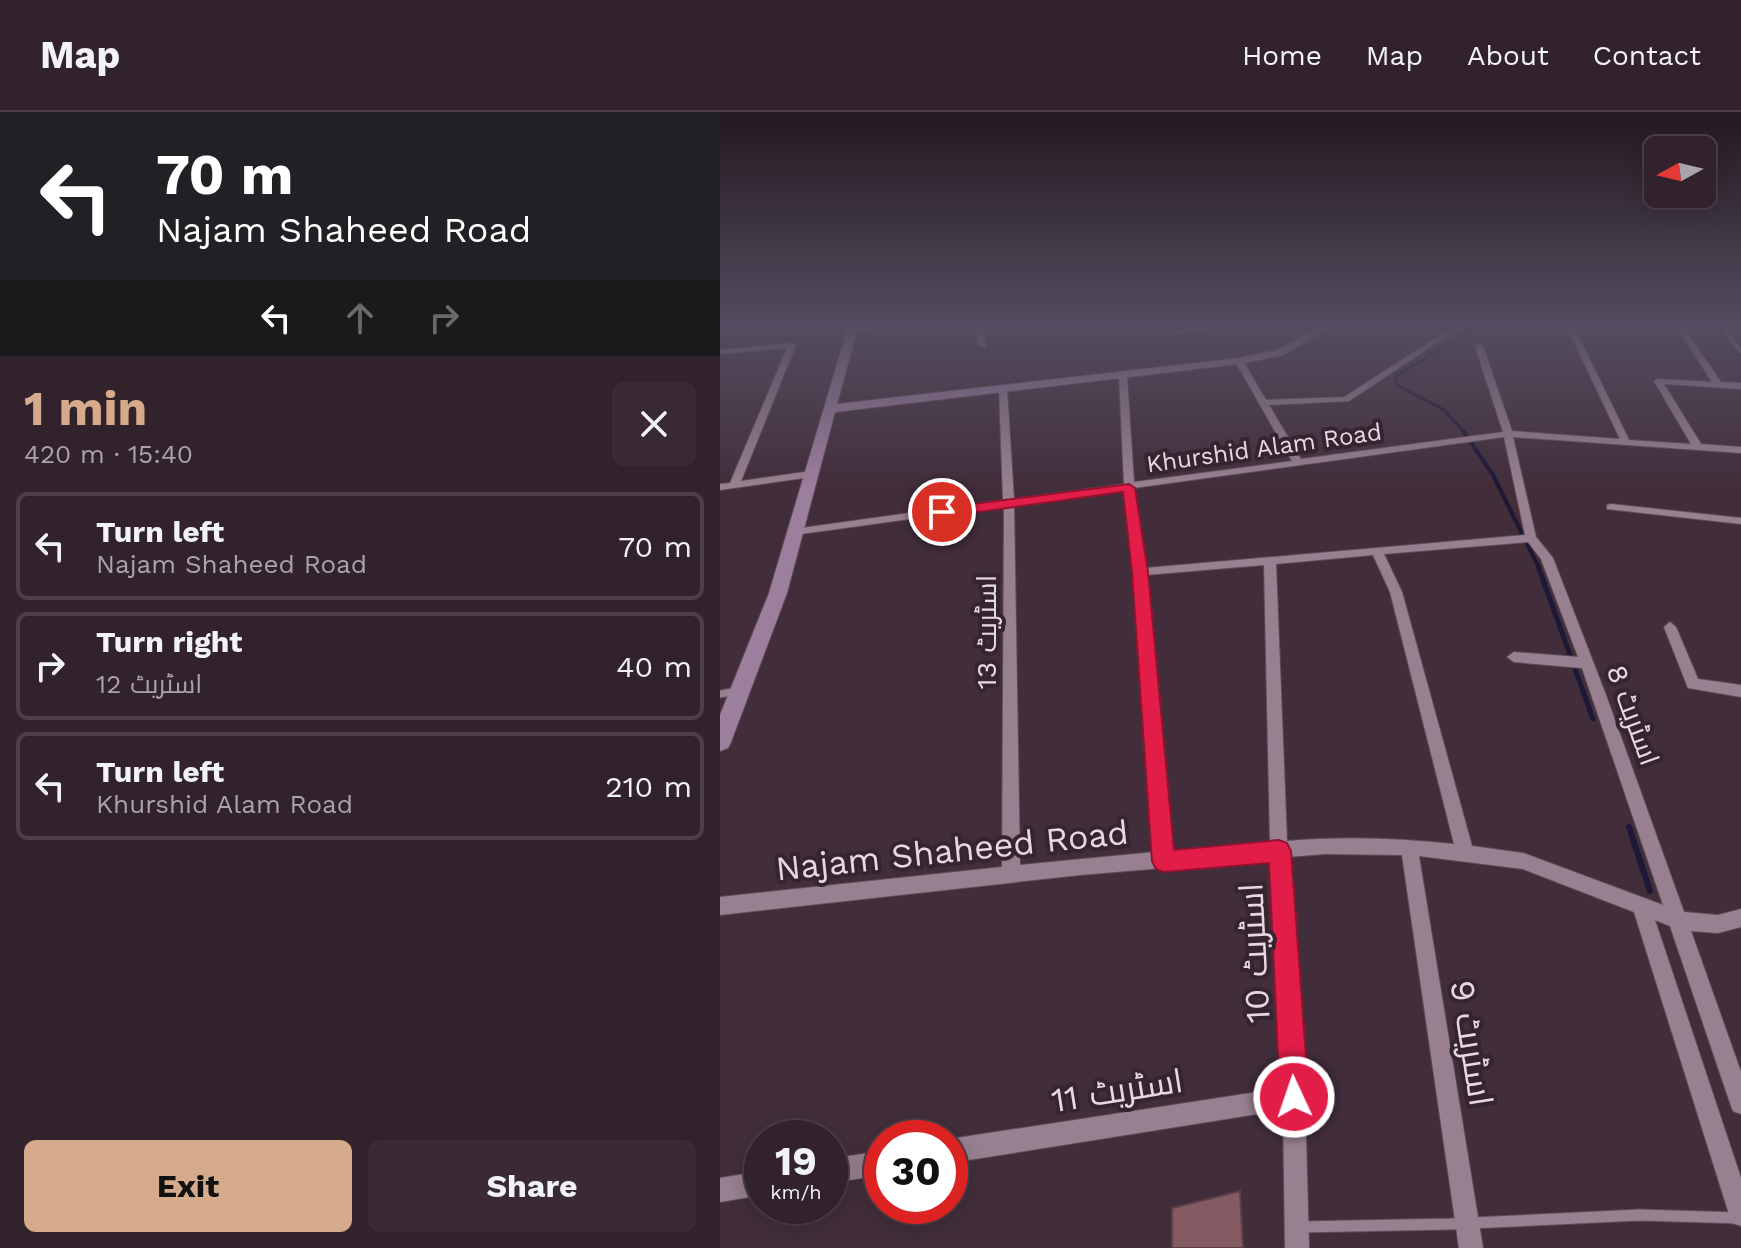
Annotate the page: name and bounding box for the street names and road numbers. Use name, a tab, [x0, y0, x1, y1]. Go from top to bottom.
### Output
street label: Khurshid Alam Road	[1145, 418, 1383, 478]
street label: اسٹریٹ 13	[970, 575, 1003, 689]
street label: اسٹریٹ 8	[1600, 660, 1666, 770]
street label: Najam Shaheed Road	[774, 812, 1130, 888]
street label: اسٹریٹ 10	[1230, 882, 1278, 1024]
street label: اسٹریٹ 9	[1442, 977, 1502, 1109]
street label: اسٹریٹ 11	[1048, 1060, 1186, 1120]

